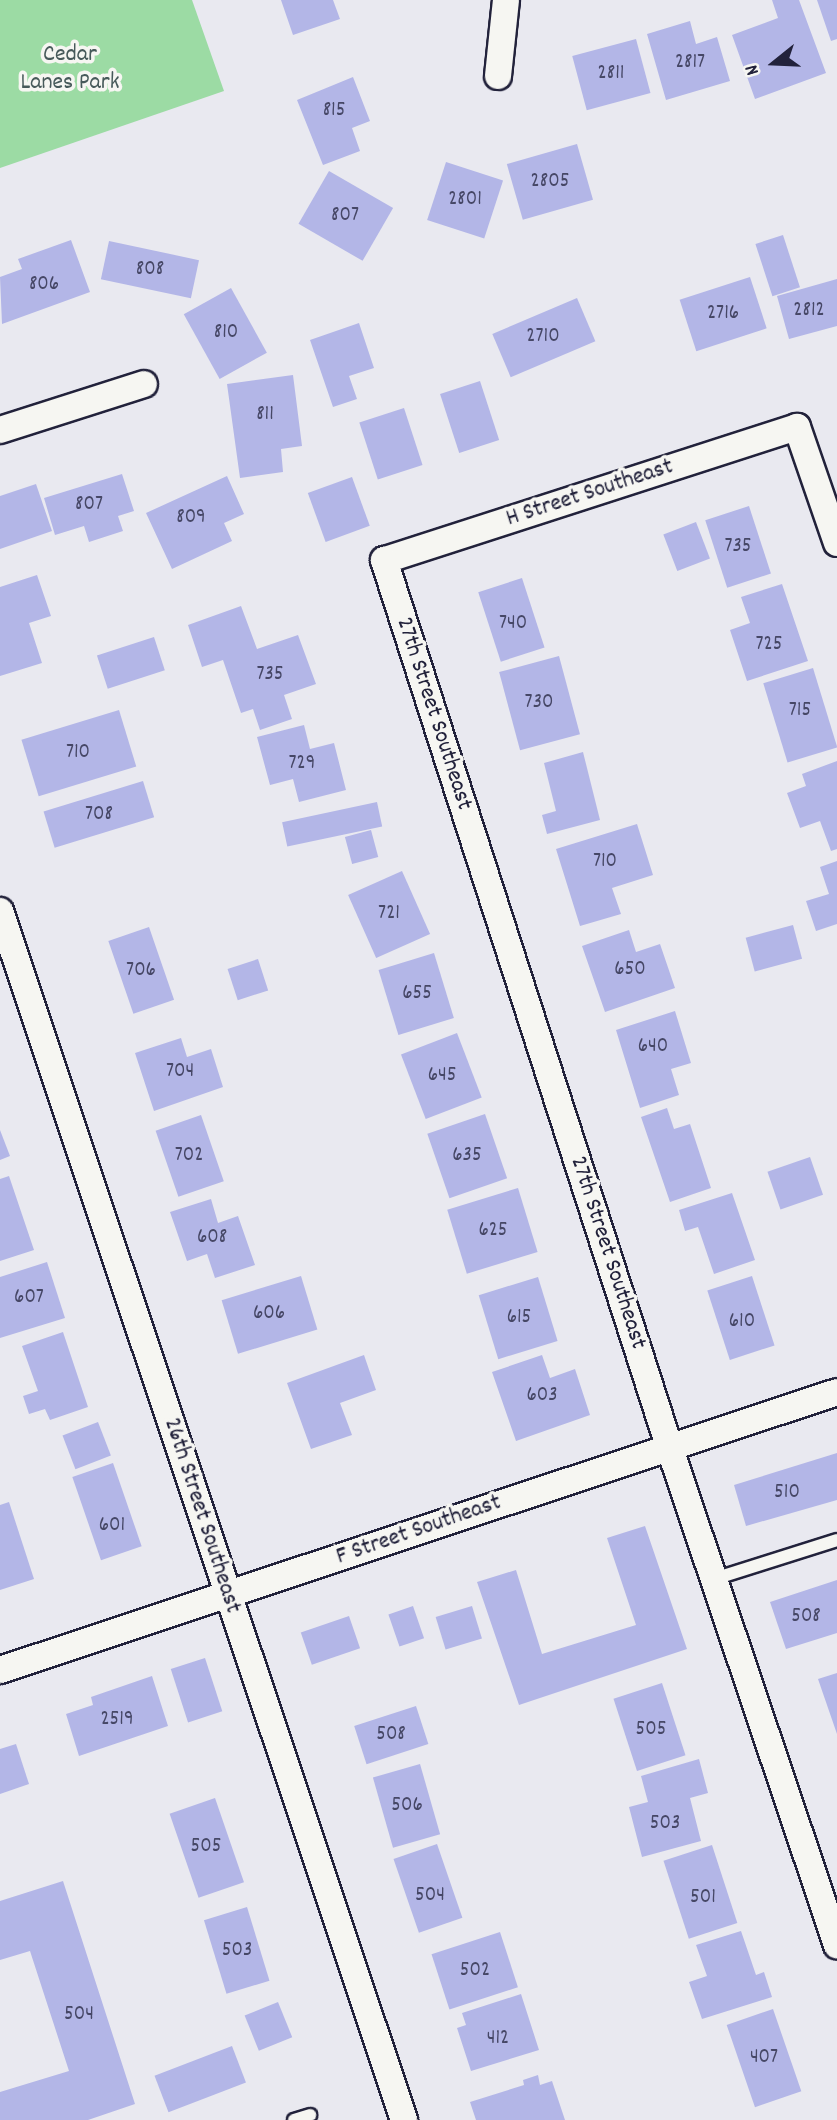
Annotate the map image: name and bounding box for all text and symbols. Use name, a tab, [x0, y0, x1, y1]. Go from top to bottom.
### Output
north arrow	[739, 28, 809, 98]
park label: Cedar Lanes Park	[20, 42, 120, 98]
house number: 2817	[675, 50, 705, 76]
house number: 2811	[598, 61, 624, 87]
text: N	[739, 61, 768, 78]
house number: 815	[323, 98, 345, 124]
house number: 2805	[531, 169, 569, 195]
house number: 2801	[448, 187, 482, 213]
house number: 807	[331, 203, 359, 229]
house number: 808	[136, 257, 164, 283]
house number: 806	[29, 272, 59, 298]
house number: 2812	[793, 298, 825, 324]
house number: 2716	[707, 301, 739, 327]
house number: 810	[214, 320, 238, 346]
house number: 2710	[526, 324, 560, 350]
house number: 811	[256, 402, 274, 428]
street label: H Street Southeast	[503, 453, 677, 535]
house number: 807	[75, 492, 103, 518]
house number: 809	[176, 505, 206, 531]
house number: 735	[724, 534, 752, 560]
house number: 740	[499, 611, 527, 637]
street label: 27th Street Southeast	[388, 614, 478, 814]
house number: 725	[756, 632, 782, 658]
house number: 735	[256, 662, 284, 688]
house number: 730	[525, 690, 553, 716]
house number: 715	[789, 698, 811, 724]
house number: 710	[66, 740, 90, 766]
house number: 729	[289, 751, 315, 777]
house number: 708	[85, 802, 113, 828]
house number: 710	[593, 849, 617, 875]
house number: 721	[378, 901, 400, 927]
house number: 650	[614, 957, 646, 983]
house number: 706	[126, 958, 156, 984]
house number: 655	[402, 981, 432, 1007]
house number: 640	[638, 1034, 668, 1060]
house number: 704	[166, 1059, 194, 1085]
house number: 645	[428, 1063, 456, 1089]
house number: 702	[175, 1143, 203, 1169]
house number: 635	[452, 1143, 482, 1169]
street label: 27th Street Southeast	[562, 1153, 652, 1353]
house number: 625	[478, 1218, 508, 1244]
house number: 608	[197, 1225, 227, 1251]
house number: 607	[14, 1285, 44, 1311]
house number: 606	[253, 1301, 285, 1327]
house number: 615	[507, 1305, 531, 1331]
house number: 610	[729, 1309, 755, 1335]
house number: 603	[526, 1383, 558, 1409]
street label: 26th Street Southeast	[156, 1415, 246, 1617]
house number: 510	[774, 1480, 800, 1506]
street label: F Street Southeast	[333, 1489, 505, 1573]
house number: 601	[99, 1513, 125, 1539]
house number: 508	[791, 1604, 821, 1630]
house number: 2519	[100, 1707, 134, 1733]
house number: 505	[636, 1717, 666, 1743]
house number: 508	[376, 1722, 406, 1748]
house number: 506	[391, 1793, 423, 1819]
house number: 503	[650, 1811, 680, 1837]
house number: 505	[191, 1834, 221, 1860]
house number: 504	[415, 1883, 445, 1909]
house number: 501	[690, 1885, 716, 1911]
house number: 503	[222, 1938, 252, 1964]
house number: 502	[460, 1958, 490, 1984]
house number: 504	[64, 2002, 94, 2028]
house number: 412	[487, 2026, 509, 2052]
house number: 407	[750, 2045, 778, 2071]

